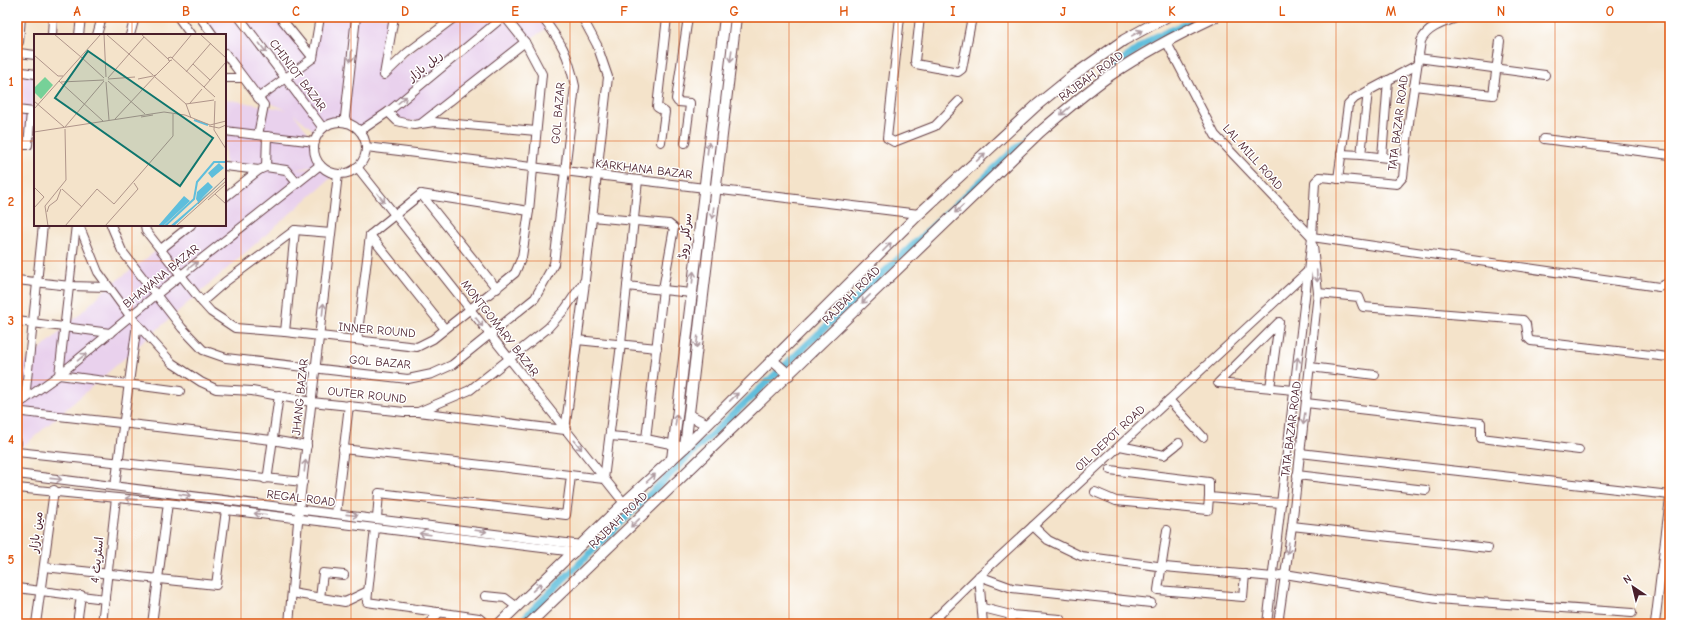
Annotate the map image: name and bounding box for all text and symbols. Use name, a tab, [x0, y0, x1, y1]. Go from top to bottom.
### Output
text: A	[73, 4, 81, 19]
text: B	[182, 4, 190, 19]
text: C	[292, 4, 300, 19]
text: D	[401, 4, 409, 19]
text: E	[511, 4, 519, 19]
text: F	[620, 4, 628, 19]
text: G	[729, 4, 739, 19]
text: H	[839, 4, 849, 19]
text: I	[950, 4, 956, 19]
text: J	[1060, 4, 1066, 19]
text: K	[1168, 4, 1176, 19]
text: L	[1279, 4, 1286, 19]
text: M	[1386, 4, 1397, 19]
text: N	[1497, 4, 1505, 19]
text: O	[1606, 4, 1614, 19]
one-way arrow	[1131, 29, 1143, 36]
inset map	[34, 34, 226, 226]
street label: CHINIOT BAZAR	[267, 36, 329, 114]
one-way arrow	[258, 42, 267, 53]
street label: ریل بازار	[404, 48, 446, 86]
street label: RAJBAH ROAD	[1056, 48, 1126, 104]
one-way arrow	[348, 49, 355, 62]
one-way arrow	[727, 49, 735, 62]
text: 1	[8, 74, 14, 89]
street label: TATA BAZAR ROAD	[1385, 74, 1411, 172]
street label: GOL BAZAR	[548, 82, 568, 144]
one-way arrow	[397, 95, 408, 104]
one-way arrow	[1059, 106, 1070, 115]
street label: LAL MILL ROAD	[1220, 121, 1286, 193]
one-way arrow	[705, 142, 712, 155]
one-way arrow	[976, 152, 986, 162]
street label: KARKHANA BAZAR	[595, 156, 693, 182]
one-way arrow	[377, 192, 385, 203]
text: 2	[8, 194, 14, 209]
one-way arrow	[955, 204, 965, 213]
one-way arrow	[709, 206, 717, 219]
street label: سرکلر روڈ	[676, 212, 695, 260]
street label: BHAWANA BAZAR	[120, 241, 202, 311]
one-way arrow	[882, 242, 892, 252]
one-way arrow	[187, 261, 198, 269]
street label: RAJBAH ROAD	[819, 263, 883, 327]
one-way arrow	[1313, 269, 1321, 282]
one-way arrow	[689, 271, 697, 284]
street label: MONTGOMARY BAZAR	[458, 277, 542, 379]
one-way arrow	[861, 294, 871, 304]
one-way arrow	[319, 303, 326, 316]
text: 3	[8, 313, 14, 328]
one-way arrow	[475, 316, 484, 327]
street label: INNER ROUND	[338, 320, 416, 340]
one-way arrow	[694, 335, 701, 348]
one-way arrow	[76, 352, 87, 361]
street label: GOL BAZAR	[349, 352, 411, 372]
one-way arrow	[1293, 357, 1301, 370]
street label: JHANG BAZAR	[289, 358, 311, 436]
street label: TATA BAZAR ROAD	[1278, 380, 1304, 478]
street label: OUTER ROUND	[327, 384, 407, 406]
one-way arrow	[729, 393, 739, 402]
street label: OIL DEPOT ROAD	[1072, 402, 1148, 474]
one-way arrow	[1300, 412, 1308, 425]
one-way arrow	[673, 414, 680, 427]
text: 4	[8, 432, 14, 447]
one-way arrow	[573, 440, 582, 451]
one-way arrow	[301, 460, 308, 473]
one-way arrow	[646, 473, 656, 483]
one-way arrow	[49, 475, 62, 483]
street label: REGAL ROAD	[266, 487, 336, 509]
street label: RAJBAH ROAD	[586, 489, 650, 551]
one-way arrow	[178, 491, 191, 499]
one-way arrow	[125, 496, 138, 503]
one-way arrow	[254, 510, 267, 518]
street label: مین بازار	[26, 511, 46, 555]
one-way arrow	[345, 512, 358, 519]
one-way arrow	[630, 518, 640, 528]
one-way arrow	[474, 528, 487, 535]
one-way arrow	[419, 530, 432, 538]
street label: اسٹریٹ 4	[88, 536, 106, 584]
one-way arrow	[1284, 541, 1292, 554]
text: 5	[8, 552, 15, 567]
north arrow	[1613, 567, 1653, 607]
text: N	[1621, 572, 1634, 587]
one-way arrow	[532, 583, 542, 592]

